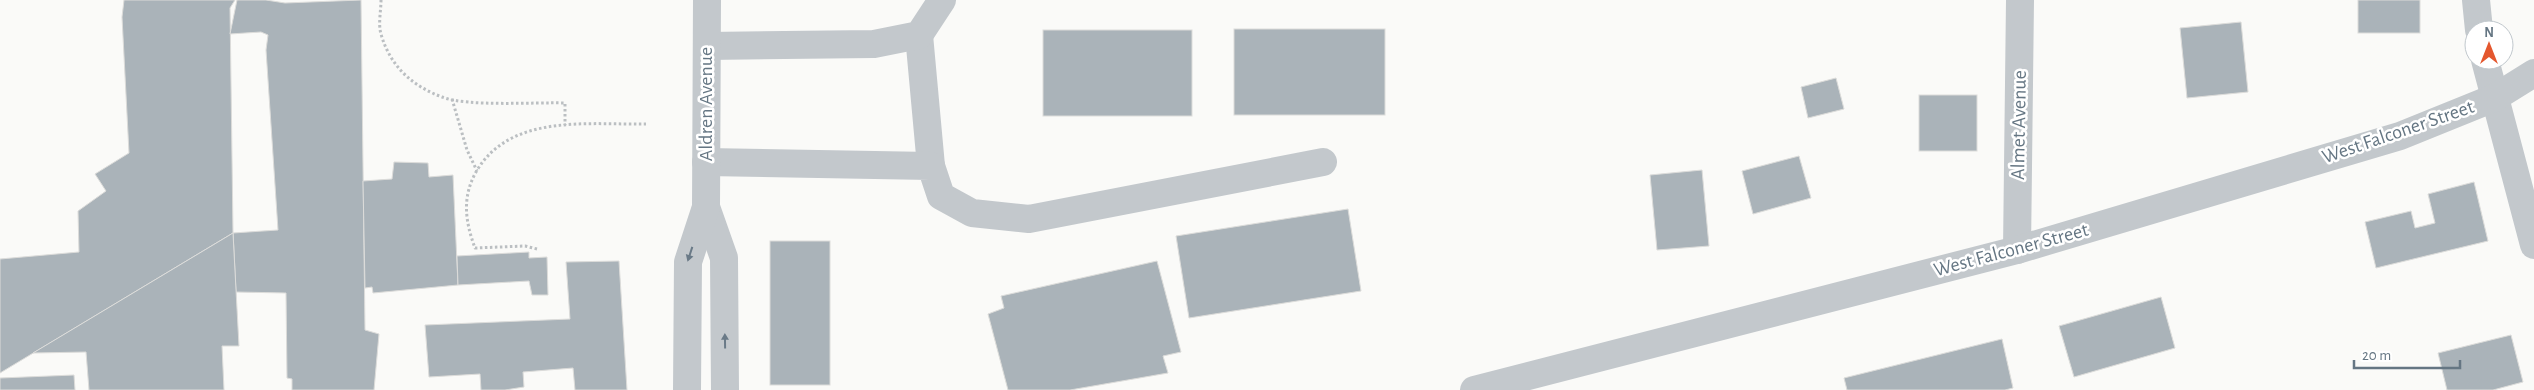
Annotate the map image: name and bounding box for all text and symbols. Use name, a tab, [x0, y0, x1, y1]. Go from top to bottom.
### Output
north arrow	[2464, 20, 2514, 70]
text: N	[2484, 26, 2494, 40]
street label: Aldren Avenue	[696, 47, 716, 161]
street label: Almet Avenue	[2008, 70, 2030, 180]
street label: West Falconer Street	[2319, 96, 2477, 167]
street label: West Falconer Street	[1931, 220, 2091, 280]
one-way arrow	[686, 246, 694, 261]
one-way arrow	[721, 333, 729, 349]
scale bar	[2354, 338, 2460, 370]
text: 20 m	[2362, 348, 2391, 363]

